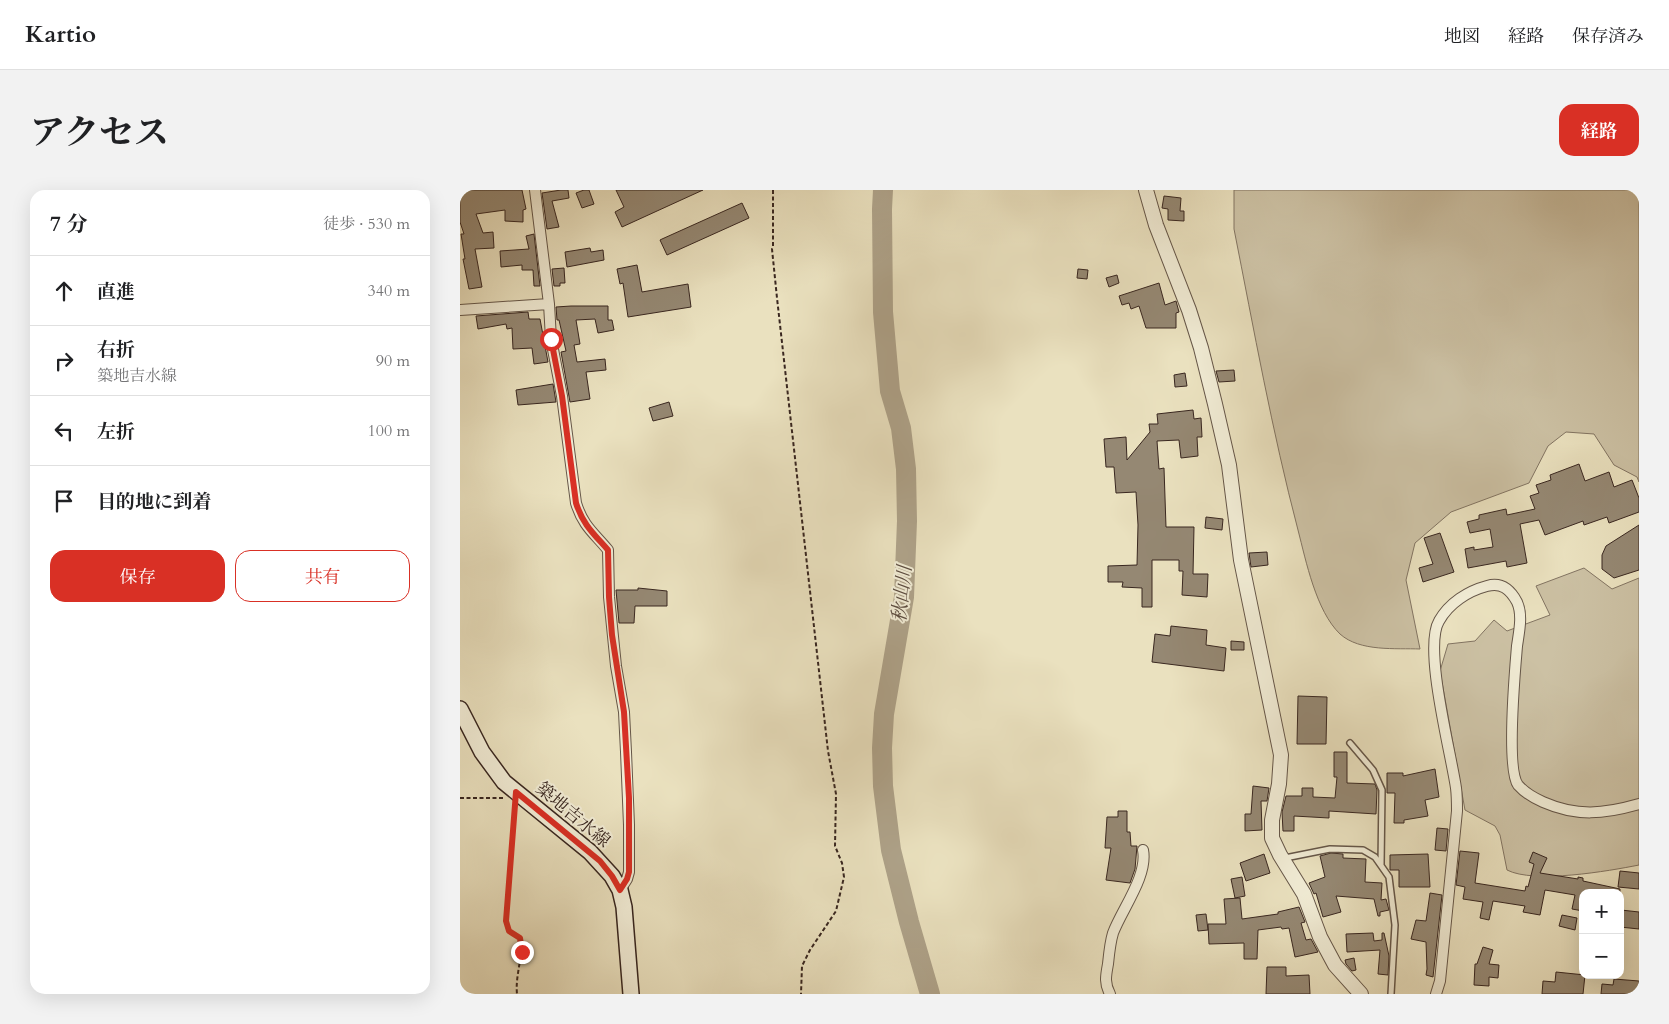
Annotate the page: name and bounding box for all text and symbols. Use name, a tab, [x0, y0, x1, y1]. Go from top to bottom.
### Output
text: Kartio	[25, 18, 96, 51]
text: 地図	[1444, 24, 1480, 49]
text: 経路	[1508, 24, 1544, 49]
text: 保存済み	[1572, 24, 1644, 49]
button: 経路	[1559, 104, 1639, 156]
text: アクセス	[30, 109, 169, 157]
text: 7 分	[50, 210, 87, 239]
text: 徒歩 · 530 m	[323, 213, 410, 235]
icon: ahead	[50, 277, 78, 305]
text: 直進	[97, 279, 135, 305]
text: 340 m	[368, 280, 410, 302]
route start	[540, 328, 563, 351]
text: 右折	[97, 337, 135, 363]
icon: right	[50, 347, 78, 375]
text: 90 m	[376, 350, 410, 372]
text: 築地吉水線	[97, 365, 177, 387]
icon: left	[50, 417, 78, 445]
text: 左折	[97, 419, 135, 445]
text: 100 m	[368, 420, 410, 442]
icon: arrive	[50, 487, 78, 515]
text: 目的地に到着	[97, 489, 211, 515]
button: 保存	[50, 550, 225, 602]
button: 共有	[235, 550, 410, 602]
water label: 秋山川	[886, 562, 918, 624]
street label: 築地吉水線	[530, 776, 616, 854]
map controls	[1579, 889, 1624, 979]
button: +	[1579, 889, 1624, 934]
button: −	[1579, 934, 1624, 979]
route end	[511, 941, 534, 964]

